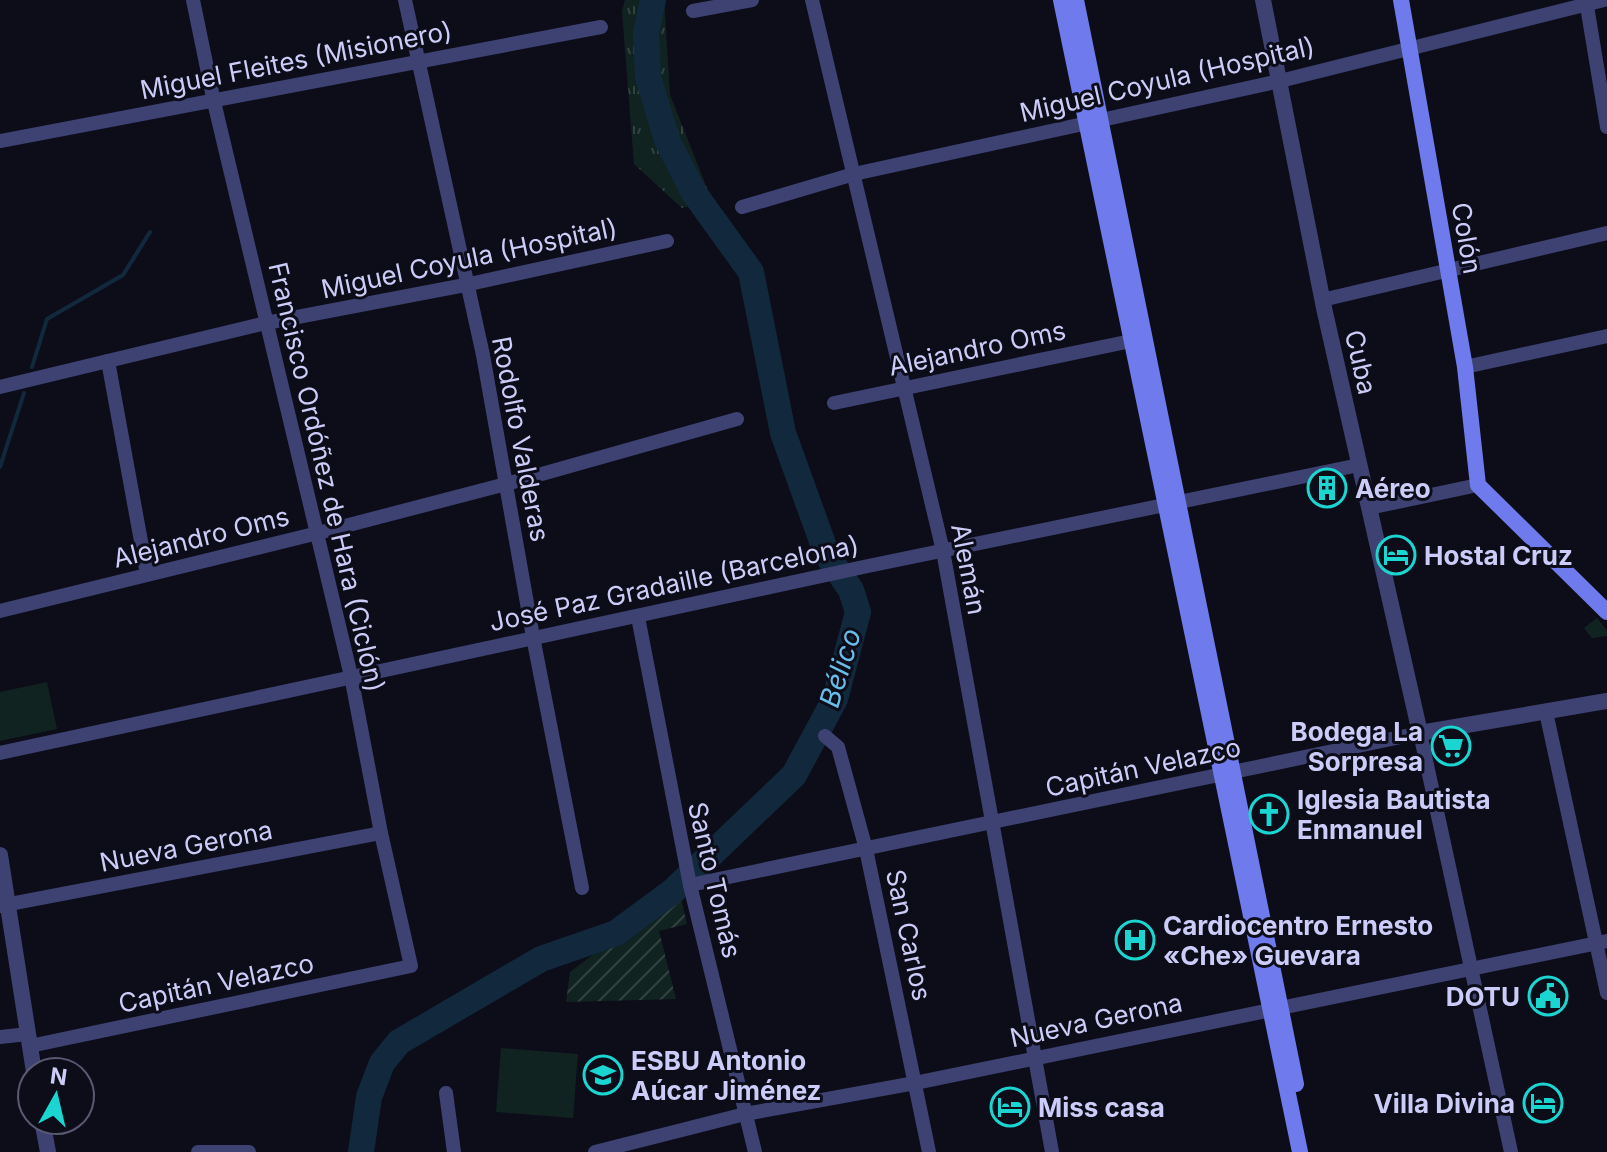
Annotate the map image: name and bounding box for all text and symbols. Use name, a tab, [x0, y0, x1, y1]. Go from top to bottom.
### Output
street label: Miguel Fleites (Misionero)	[137, 15, 455, 105]
street label: Miguel Coyula (Hospital)	[1017, 30, 1317, 128]
street label: Colón	[1445, 200, 1489, 276]
street label: Miguel Coyula (Hospital)	[318, 211, 620, 305]
street label: Francisco Ordóñez de Hara (Ciclón)	[262, 259, 392, 695]
street label: Alejandro Oms	[886, 314, 1068, 382]
street label: Cuba	[1339, 327, 1383, 397]
street label: Rodolfo Valderas	[486, 334, 556, 544]
building icon: Aéreo	[1306, 467, 1348, 509]
place label: Aéreo	[1355, 473, 1431, 504]
street label: Alejandro Oms	[110, 500, 292, 574]
street label: Alemán	[945, 521, 993, 617]
street label: José Paz Gradaille (Barcelona)	[486, 529, 862, 637]
hotel icon: Hostal Cruz	[1375, 534, 1417, 576]
place label: Hostal Cruz	[1424, 540, 1573, 571]
water label: Bélico	[812, 624, 868, 712]
place label: Bodega La Sorpresa	[1290, 716, 1423, 777]
supermarket icon: Bodega La Sorpresa	[1430, 725, 1472, 767]
street label: Capitán Velazco	[1043, 731, 1243, 803]
place label: Iglesia Bautista Enmanuel	[1297, 784, 1490, 845]
church icon: Iglesia Bautista Enmanuel	[1248, 793, 1290, 835]
street label: Santo Tomás	[682, 799, 748, 961]
street label: Nueva Gerona	[97, 814, 275, 878]
street label: San Carlos	[880, 867, 938, 1003]
place label: Cardiocentro Ernesto «Che» Guevara	[1163, 910, 1433, 971]
hospital icon: Cardiocentro Ernesto «Che» Guevara	[1114, 919, 1156, 961]
street label: Capitán Velazco	[116, 947, 316, 1019]
public building icon: DOTU	[1527, 975, 1569, 1017]
place label: DOTU	[1446, 981, 1520, 1012]
street label: Nueva Gerona	[1007, 987, 1185, 1053]
place label: ESBU Antonio Aúcar Jiménez	[631, 1045, 822, 1106]
school or university icon: ESBU Antonio Aúcar Jiménez	[582, 1054, 624, 1096]
north arrow	[16, 1056, 96, 1136]
text: N	[49, 1062, 69, 1090]
hotel icon: Villa Divina	[1522, 1082, 1564, 1124]
hotel icon: Miss casa	[989, 1086, 1031, 1128]
place label: Villa Divina	[1373, 1088, 1515, 1119]
place label: Miss casa	[1038, 1092, 1165, 1123]

